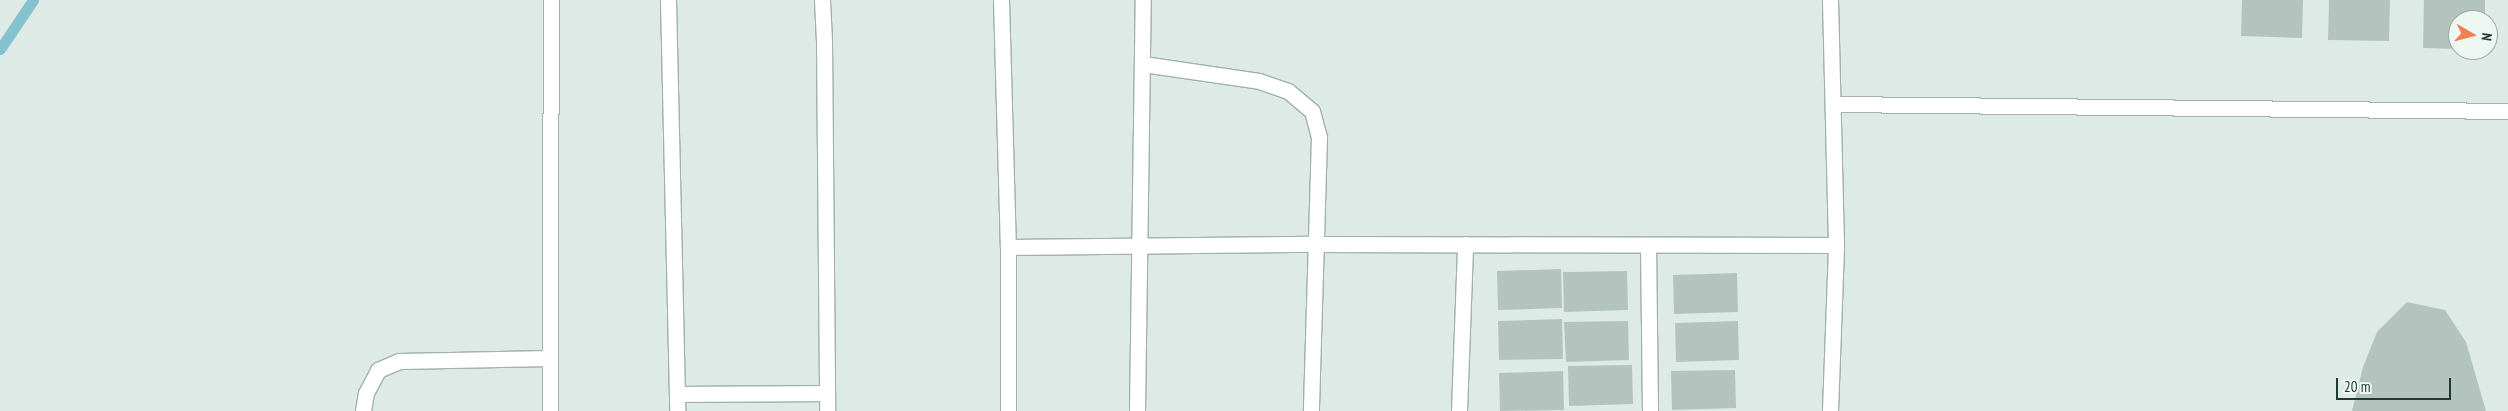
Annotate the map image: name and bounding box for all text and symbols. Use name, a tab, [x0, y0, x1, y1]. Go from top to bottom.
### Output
north arrow	[2448, 10, 2498, 60]
text: N	[2477, 32, 2496, 42]
scale bar	[2338, 368, 2453, 400]
text: 20 m	[2344, 377, 2370, 396]

